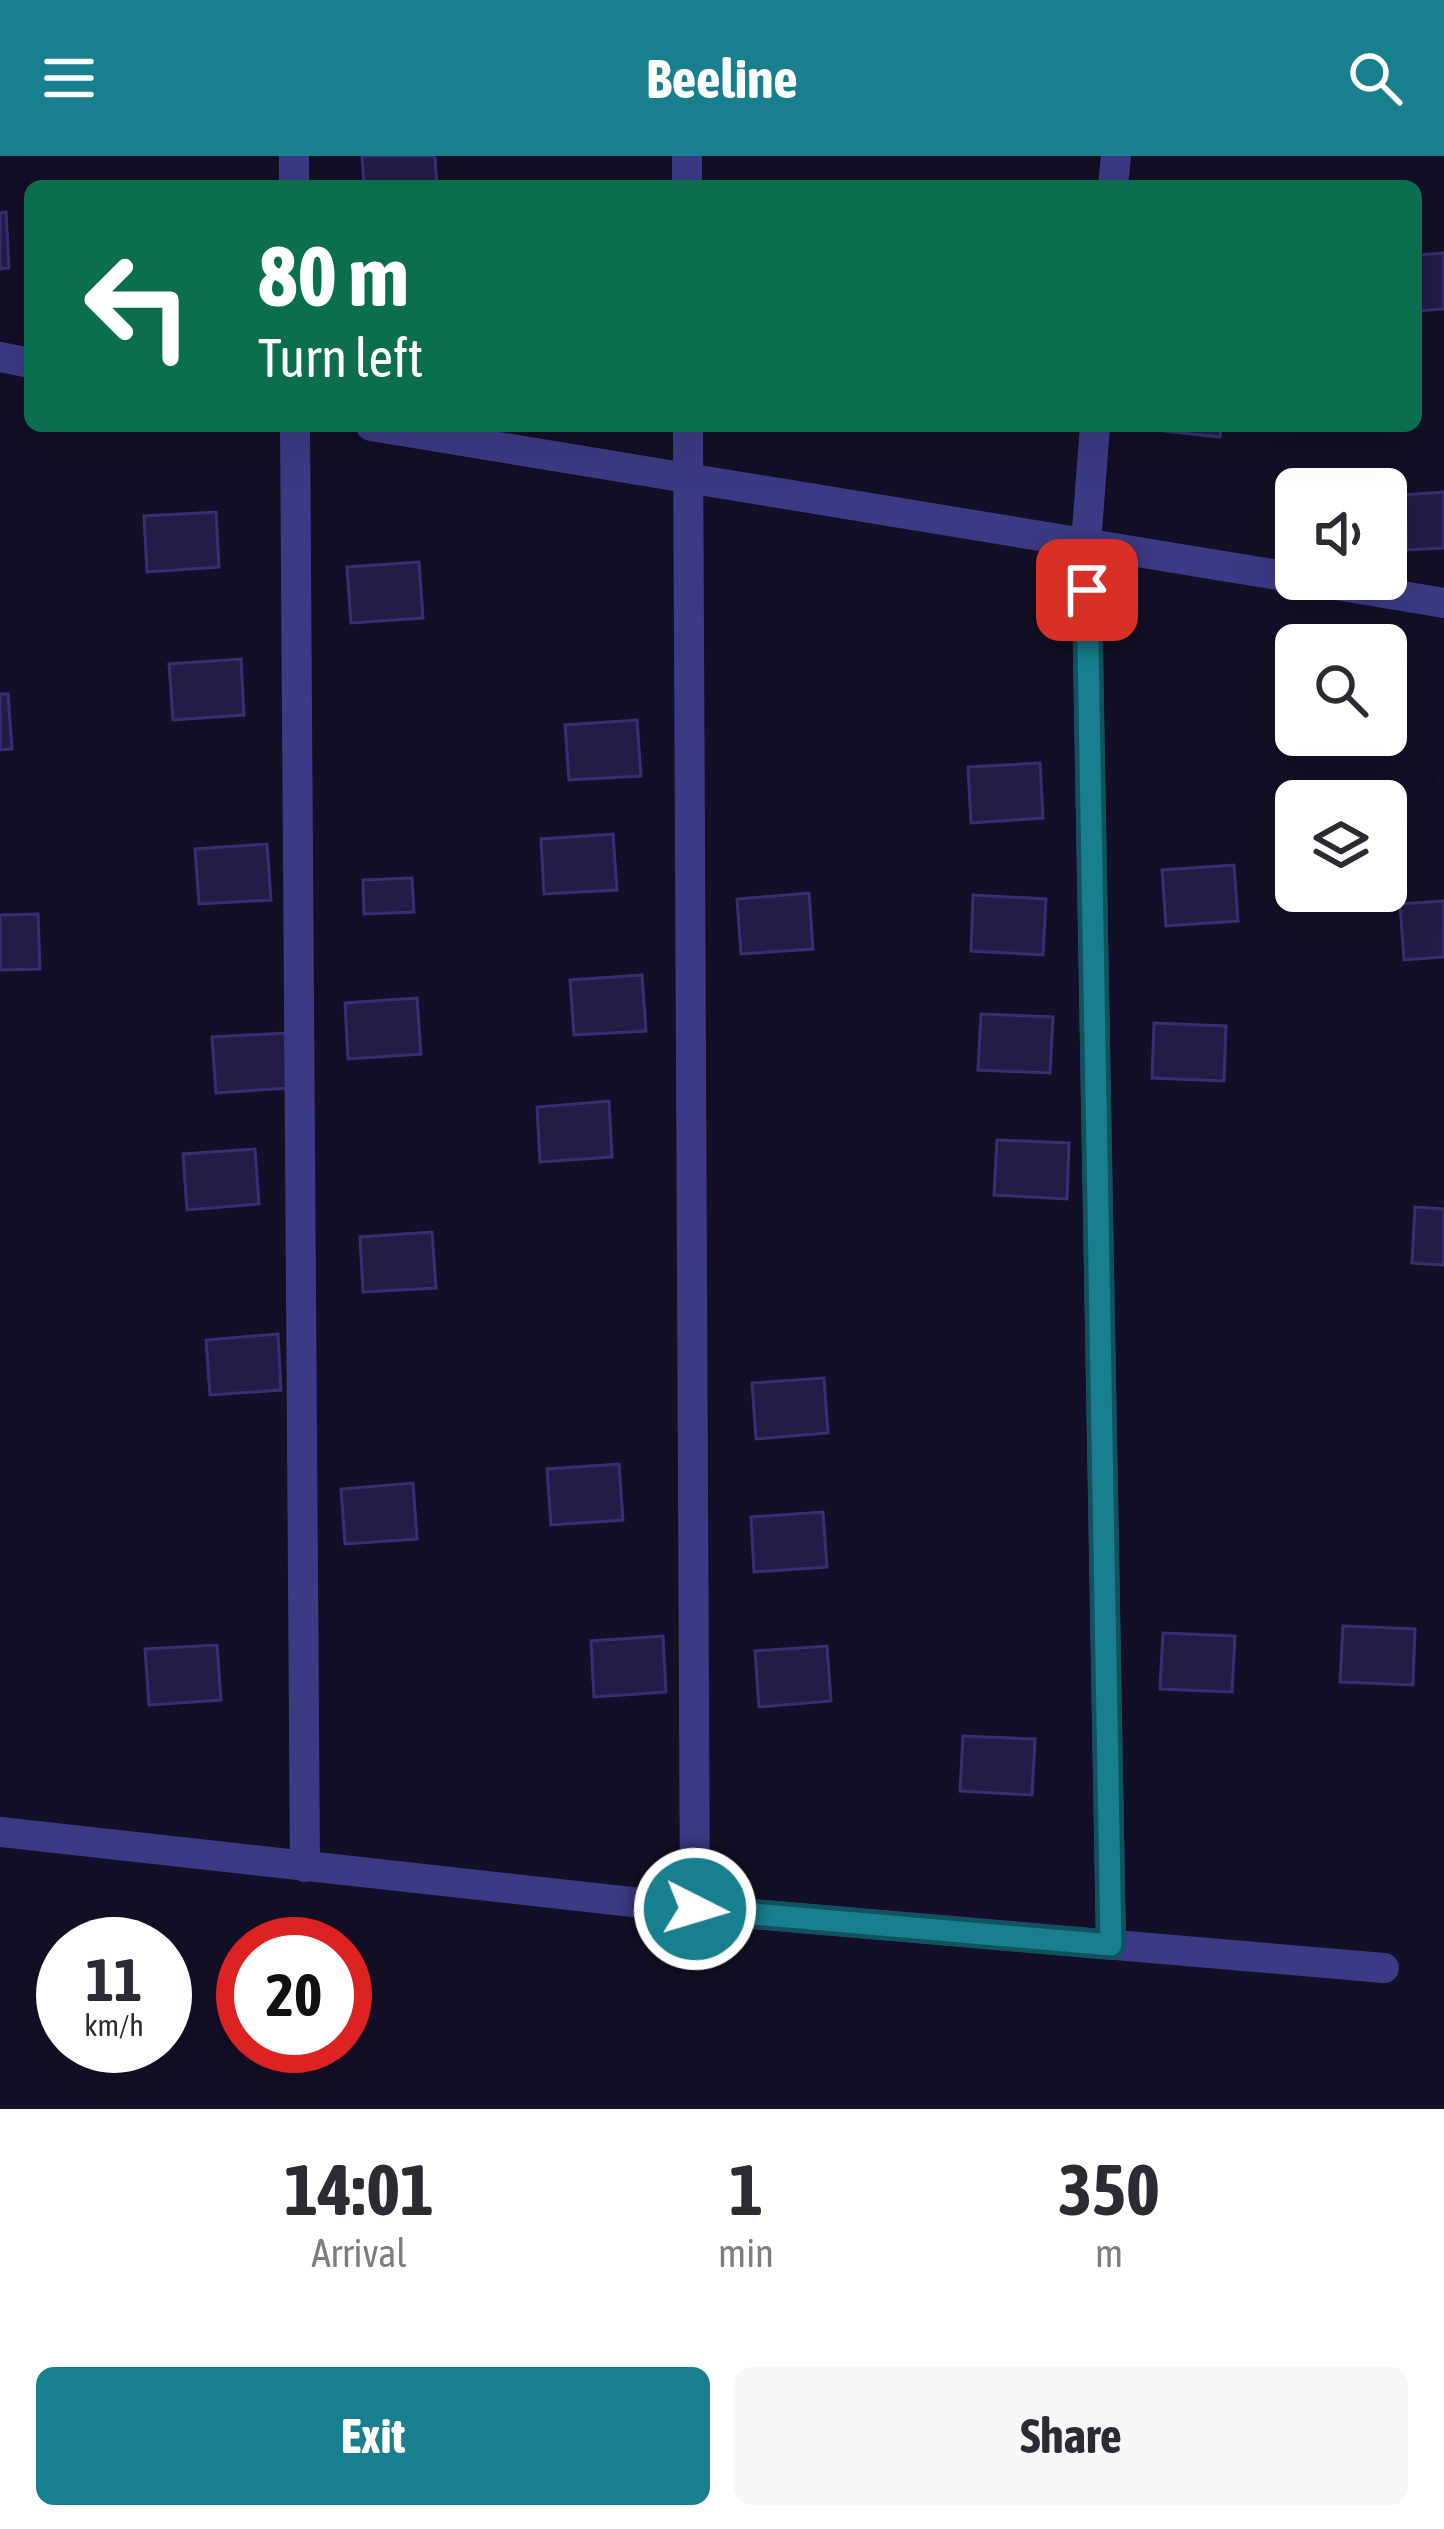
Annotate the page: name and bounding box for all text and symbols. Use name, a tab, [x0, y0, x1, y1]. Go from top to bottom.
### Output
icon: menu	[36, 45, 102, 111]
icon: search	[1342, 45, 1408, 111]
text: Beeline	[646, 48, 798, 109]
icon: left	[60, 228, 216, 384]
text: 80 m	[258, 228, 409, 324]
text: Turn left	[258, 327, 423, 388]
map controls	[1275, 468, 1407, 912]
button: sound	[1275, 468, 1407, 600]
pin	[1036, 539, 1138, 641]
icon: arrive	[1054, 557, 1120, 623]
button: search	[1275, 624, 1407, 756]
button: layers	[1275, 780, 1407, 912]
position arrow	[632, 1846, 758, 1972]
speed limit sign: 20	[216, 1917, 372, 2073]
text: 11	[86, 1945, 142, 2014]
text: km/h	[84, 2008, 144, 2042]
text: 14:01	[284, 2148, 434, 2230]
text: 1	[729, 2148, 763, 2230]
text: 350	[1058, 2148, 1160, 2230]
text: Arrival	[311, 2231, 407, 2275]
text: min	[718, 2231, 774, 2275]
text: m	[1095, 2231, 1123, 2275]
button: Exit	[36, 2367, 710, 2505]
button: Share	[734, 2367, 1408, 2505]

